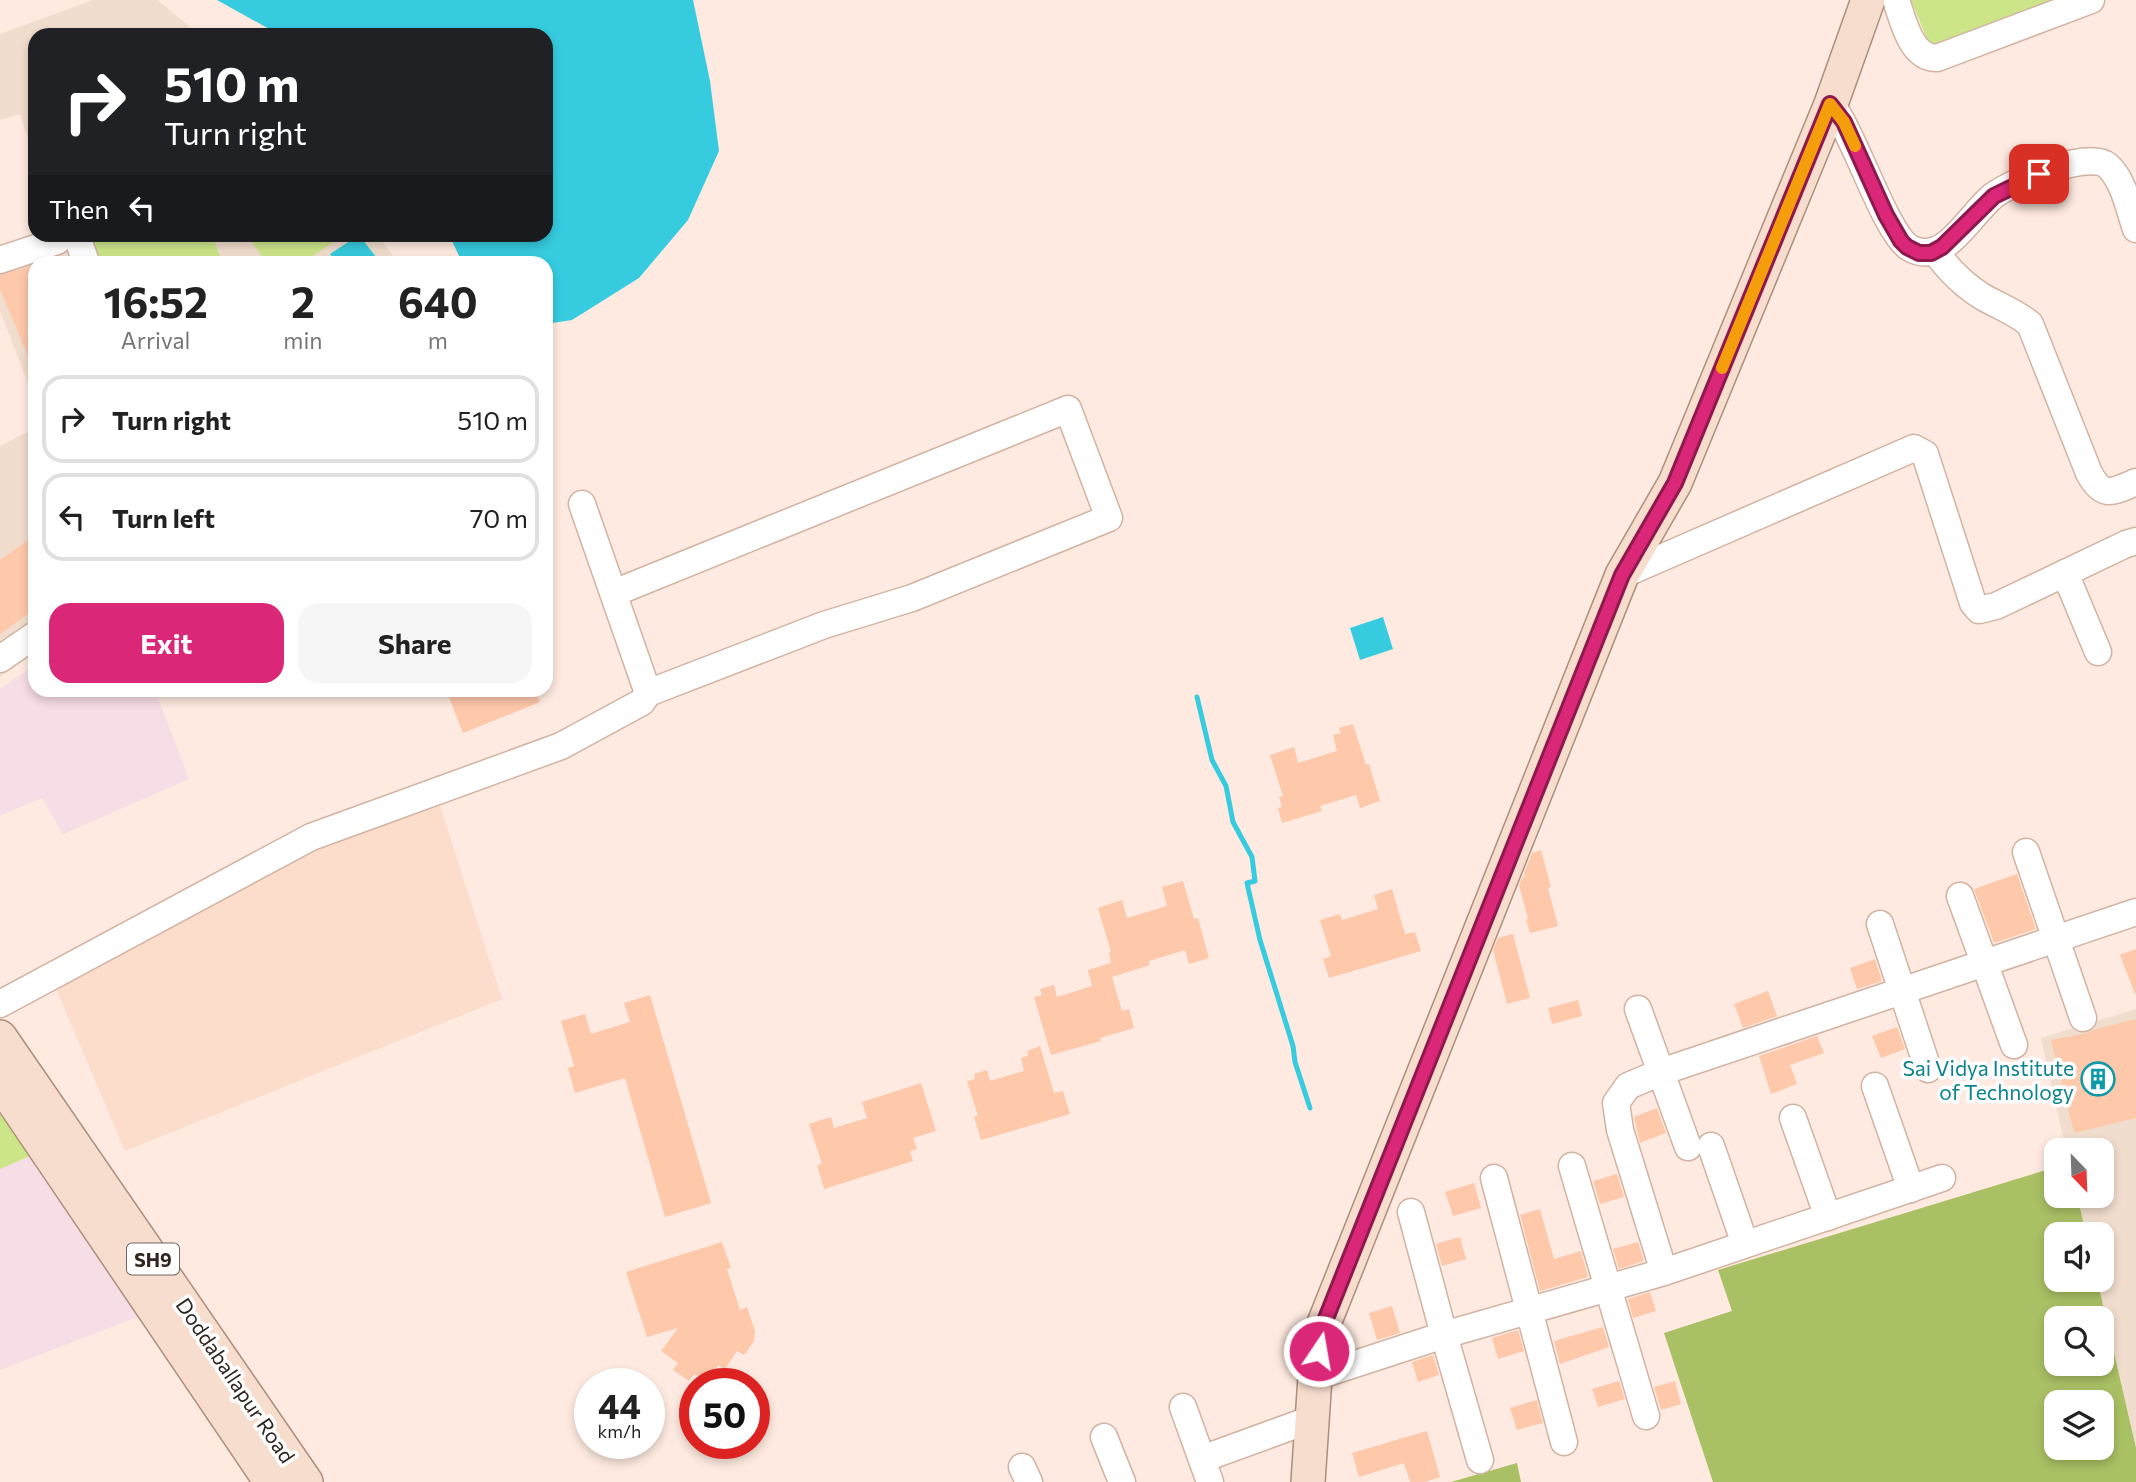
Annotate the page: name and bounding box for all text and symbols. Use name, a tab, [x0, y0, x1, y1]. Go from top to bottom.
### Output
text: 510 m	[164, 52, 299, 112]
icon: right	[49, 56, 140, 147]
text: Turn right	[164, 112, 307, 152]
pin	[2009, 144, 2069, 204]
icon: arrive	[2020, 155, 2058, 193]
icon: left	[123, 189, 161, 227]
text: Then	[49, 193, 109, 224]
text: 16:52	[103, 275, 208, 327]
text: 2	[291, 275, 315, 327]
text: 640	[398, 275, 478, 327]
text: Arrival	[121, 326, 190, 354]
text: min	[283, 326, 323, 354]
text: m	[428, 326, 448, 354]
icon: right	[53, 400, 91, 438]
text: Turn right	[112, 404, 231, 435]
text: 510 m	[457, 404, 528, 435]
icon: left	[53, 498, 91, 536]
text: Turn left	[112, 502, 215, 533]
text: 70 m	[470, 502, 528, 533]
button: Exit	[49, 603, 284, 683]
button: Share	[298, 603, 532, 683]
place label: Sai Vidya Institute of Technology	[1902, 1055, 2074, 1104]
building icon: Sai Vidya Institute of Technology	[2079, 1060, 2117, 1098]
north arrow	[2044, 1138, 2114, 1208]
map controls	[2044, 1138, 2114, 1460]
button: sound	[2044, 1222, 2114, 1292]
road number: SH9	[127, 1244, 179, 1274]
street label: Doddaballapur Road	[171, 1293, 301, 1467]
button: search	[2044, 1306, 2114, 1376]
position arrow	[1282, 1314, 1356, 1388]
speed limit sign: 50	[679, 1368, 770, 1459]
text: 44	[598, 1383, 641, 1426]
button: layers	[2044, 1390, 2114, 1460]
text: km/h	[598, 1420, 641, 1442]

